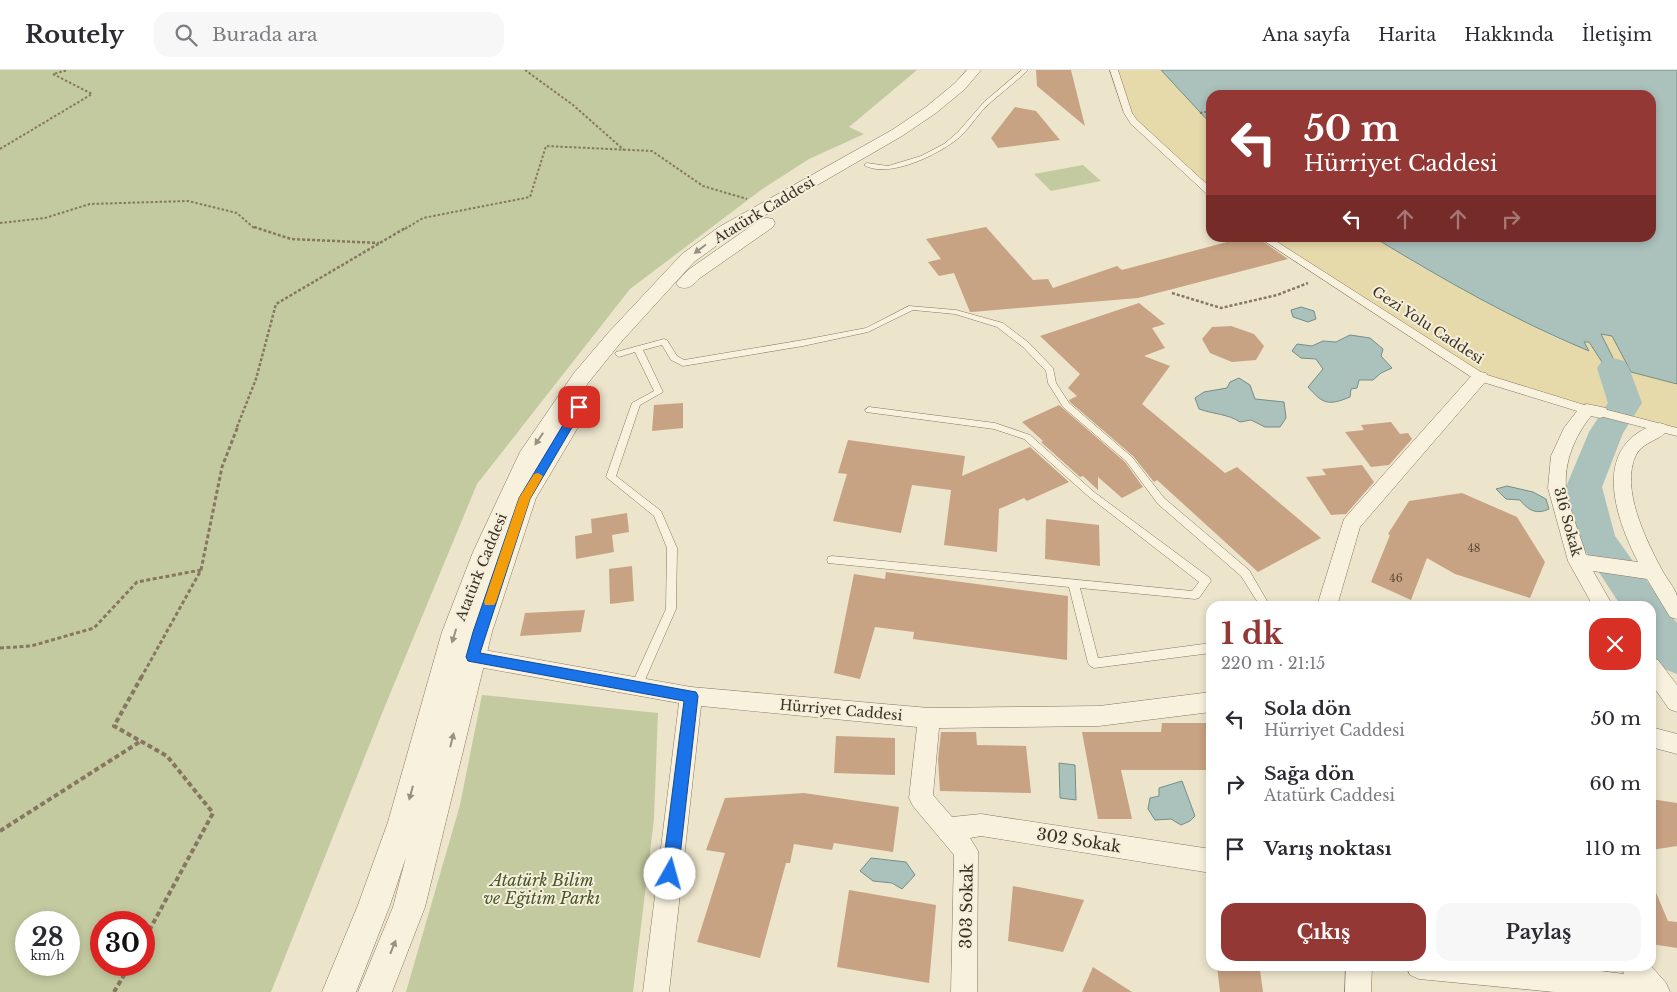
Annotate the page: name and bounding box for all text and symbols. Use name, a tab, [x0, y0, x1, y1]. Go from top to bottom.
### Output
search box	[154, 12, 504, 57]
text: Routely	[25, 20, 124, 49]
icon: search	[172, 21, 200, 49]
text: Burada ara	[212, 23, 318, 46]
text: Ana sayfa	[1262, 24, 1350, 46]
text: Harita	[1378, 24, 1436, 46]
text: Hakkında	[1464, 24, 1554, 46]
text: İletişim	[1582, 24, 1652, 46]
text: 50 m	[1304, 107, 1399, 150]
icon: left	[1221, 110, 1286, 175]
text: Hürriyet Caddesi	[1304, 150, 1498, 177]
street label: Atatürk Caddesi	[709, 173, 818, 248]
icon: left	[1338, 205, 1366, 233]
icon: ahead	[1391, 205, 1419, 233]
icon: ahead	[1444, 205, 1472, 233]
icon: right	[1497, 205, 1525, 233]
one-way arrow	[693, 244, 707, 254]
street label: Gezi Yolu Caddesi	[1369, 282, 1487, 368]
pin	[558, 386, 600, 428]
icon: arrive	[565, 393, 593, 421]
one-way arrow	[534, 432, 544, 446]
street label: 316 Sokak	[1550, 485, 1586, 559]
street label: Atatürk Caddesi	[451, 510, 511, 624]
house number: 48	[1467, 541, 1481, 555]
house number: 46	[1389, 571, 1403, 585]
text: 1 dk	[1221, 615, 1283, 652]
button: close	[1589, 618, 1641, 670]
one-way arrow	[450, 629, 458, 644]
text: 220 m · 21:15	[1221, 653, 1325, 673]
street label: Hürriyet Caddesi	[779, 696, 903, 724]
text: Sola dön	[1264, 697, 1351, 720]
icon: left	[1221, 705, 1249, 733]
text: 50 m	[1591, 707, 1641, 730]
text: Hürriyet Caddesi	[1264, 720, 1405, 740]
one-way arrow	[448, 733, 456, 748]
text: Sağa dön	[1264, 762, 1355, 785]
icon: right	[1221, 770, 1249, 798]
text: 60 m	[1589, 772, 1641, 795]
one-way arrow	[406, 785, 414, 800]
text: Atatürk Caddesi	[1264, 785, 1395, 805]
street label: 302 Sokak	[1035, 823, 1123, 857]
icon: arrive	[1221, 835, 1249, 863]
text: Varış noktası	[1264, 837, 1392, 860]
text: 110 m	[1585, 837, 1641, 860]
position arrow	[643, 847, 695, 899]
street label: 303 Sokak	[955, 863, 977, 949]
park label: Atatürk Bilim ve Eğitim Parkı	[484, 870, 600, 908]
button: Çıkış	[1221, 903, 1426, 961]
button: Paylaş	[1436, 903, 1641, 961]
speed limit sign: 30	[90, 911, 155, 976]
text: 28	[31, 922, 64, 953]
one-way arrow	[390, 940, 398, 954]
text: km/h	[30, 948, 65, 963]

